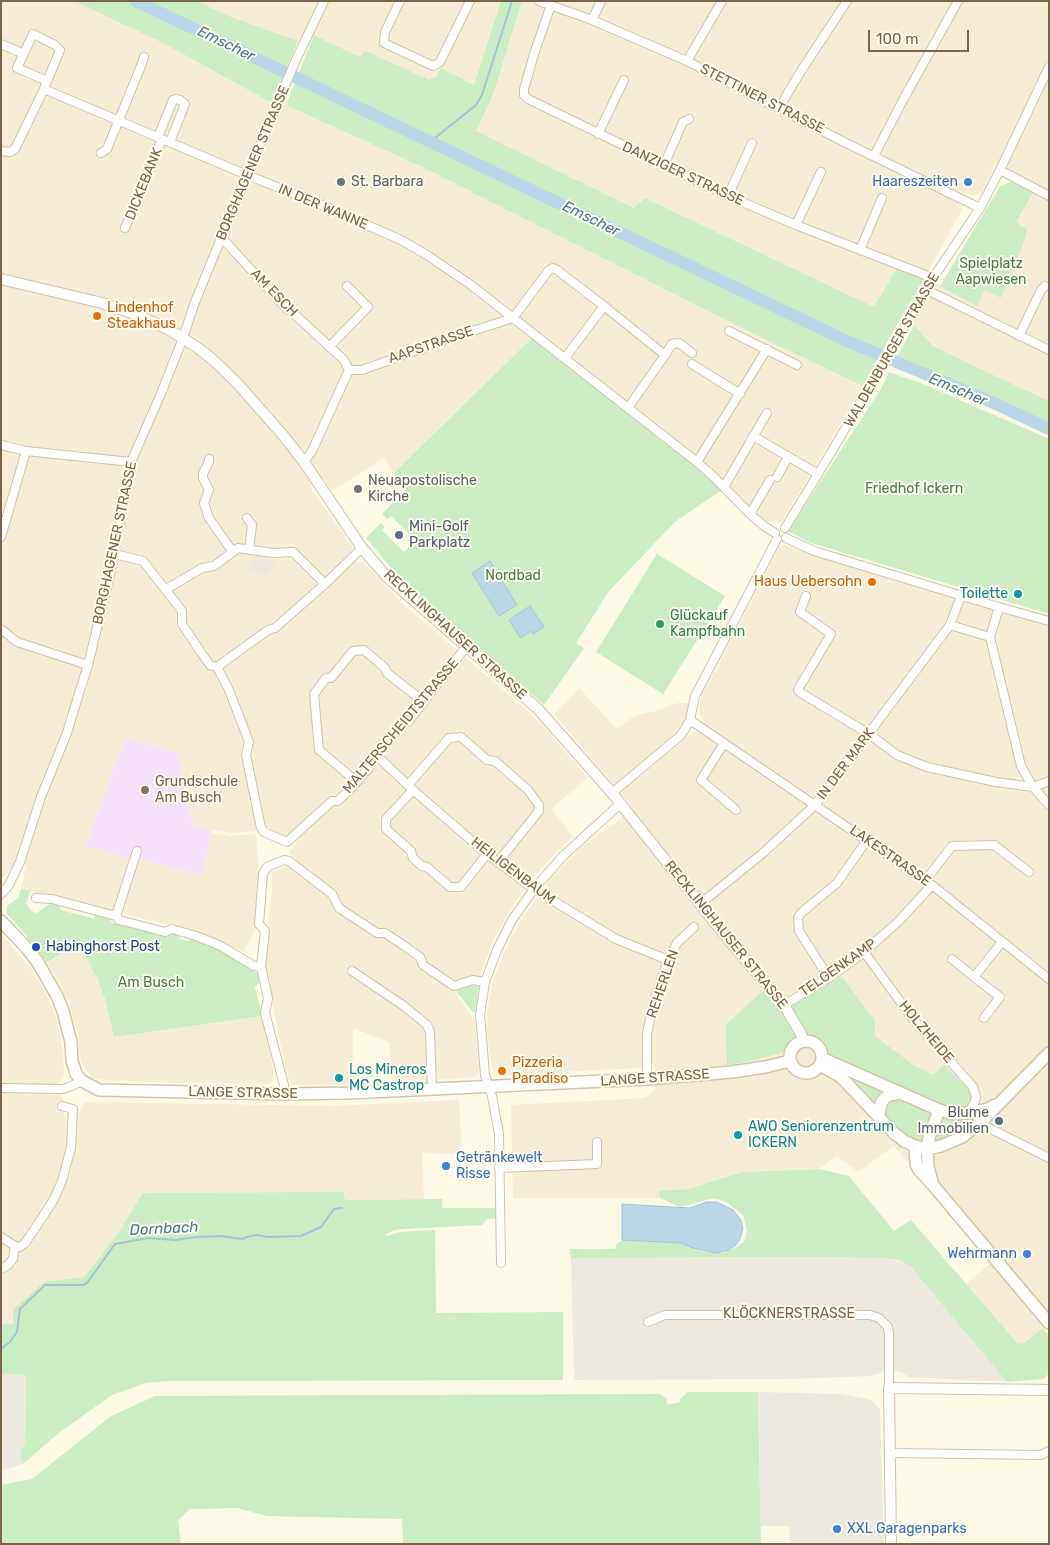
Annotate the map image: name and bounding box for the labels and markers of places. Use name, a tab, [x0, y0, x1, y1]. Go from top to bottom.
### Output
place label: St. Barbara	[351, 174, 424, 190]
place label: Haareszeiten	[872, 174, 958, 190]
marker: St. Barbara	[335, 176, 347, 188]
marker: Haareszeiten	[962, 176, 974, 188]
place label: Lindenhof Steakhaus	[107, 300, 176, 332]
marker: Lindenhof Steakhaus	[91, 310, 103, 322]
place label: Neuapostolische Kirche	[368, 473, 477, 506]
marker: Neuapostolische Kirche	[352, 483, 364, 495]
place label: Mini-Golf Parkplatz	[409, 519, 470, 552]
marker: Mini-Golf Parkplatz	[393, 529, 405, 541]
place label: Haus Uebersohn	[754, 574, 862, 590]
marker: Haus Uebersohn	[866, 576, 878, 588]
place label: Toilette	[960, 586, 1008, 602]
marker: Toilette	[1012, 588, 1024, 600]
place label: Glückauf Kampfbahn	[670, 608, 745, 640]
marker: Glückauf Kampfbahn	[654, 618, 666, 630]
place label: Grundschule Am Busch	[155, 774, 238, 806]
marker: Grundschule Am Busch	[139, 784, 151, 796]
place label: Habinghorst Post	[46, 939, 160, 955]
marker: Habinghorst Post	[30, 941, 42, 953]
place label: Pizzeria Paradiso	[512, 1055, 568, 1088]
place label: Los Mineros MC Castrop	[349, 1062, 427, 1094]
marker: Pizzeria Paradiso	[496, 1065, 508, 1077]
marker: Los Mineros MC Castrop	[333, 1072, 345, 1084]
place label: Blume Immobilien	[917, 1105, 989, 1138]
marker: Blume Immobilien	[993, 1115, 1005, 1127]
place label: AWO Seniorenzentrum ICKERN	[748, 1119, 894, 1152]
marker: AWO Seniorenzentrum ICKERN	[732, 1129, 744, 1141]
place label: Getränkewelt Risse	[456, 1150, 542, 1182]
marker: Getränkewelt Risse	[440, 1160, 452, 1172]
place label: Wehrmann	[947, 1246, 1017, 1262]
marker: Wehrmann	[1021, 1248, 1033, 1260]
place label: XXL Garagenparks	[847, 1521, 967, 1537]
marker: XXL Garagenparks	[831, 1523, 843, 1535]

